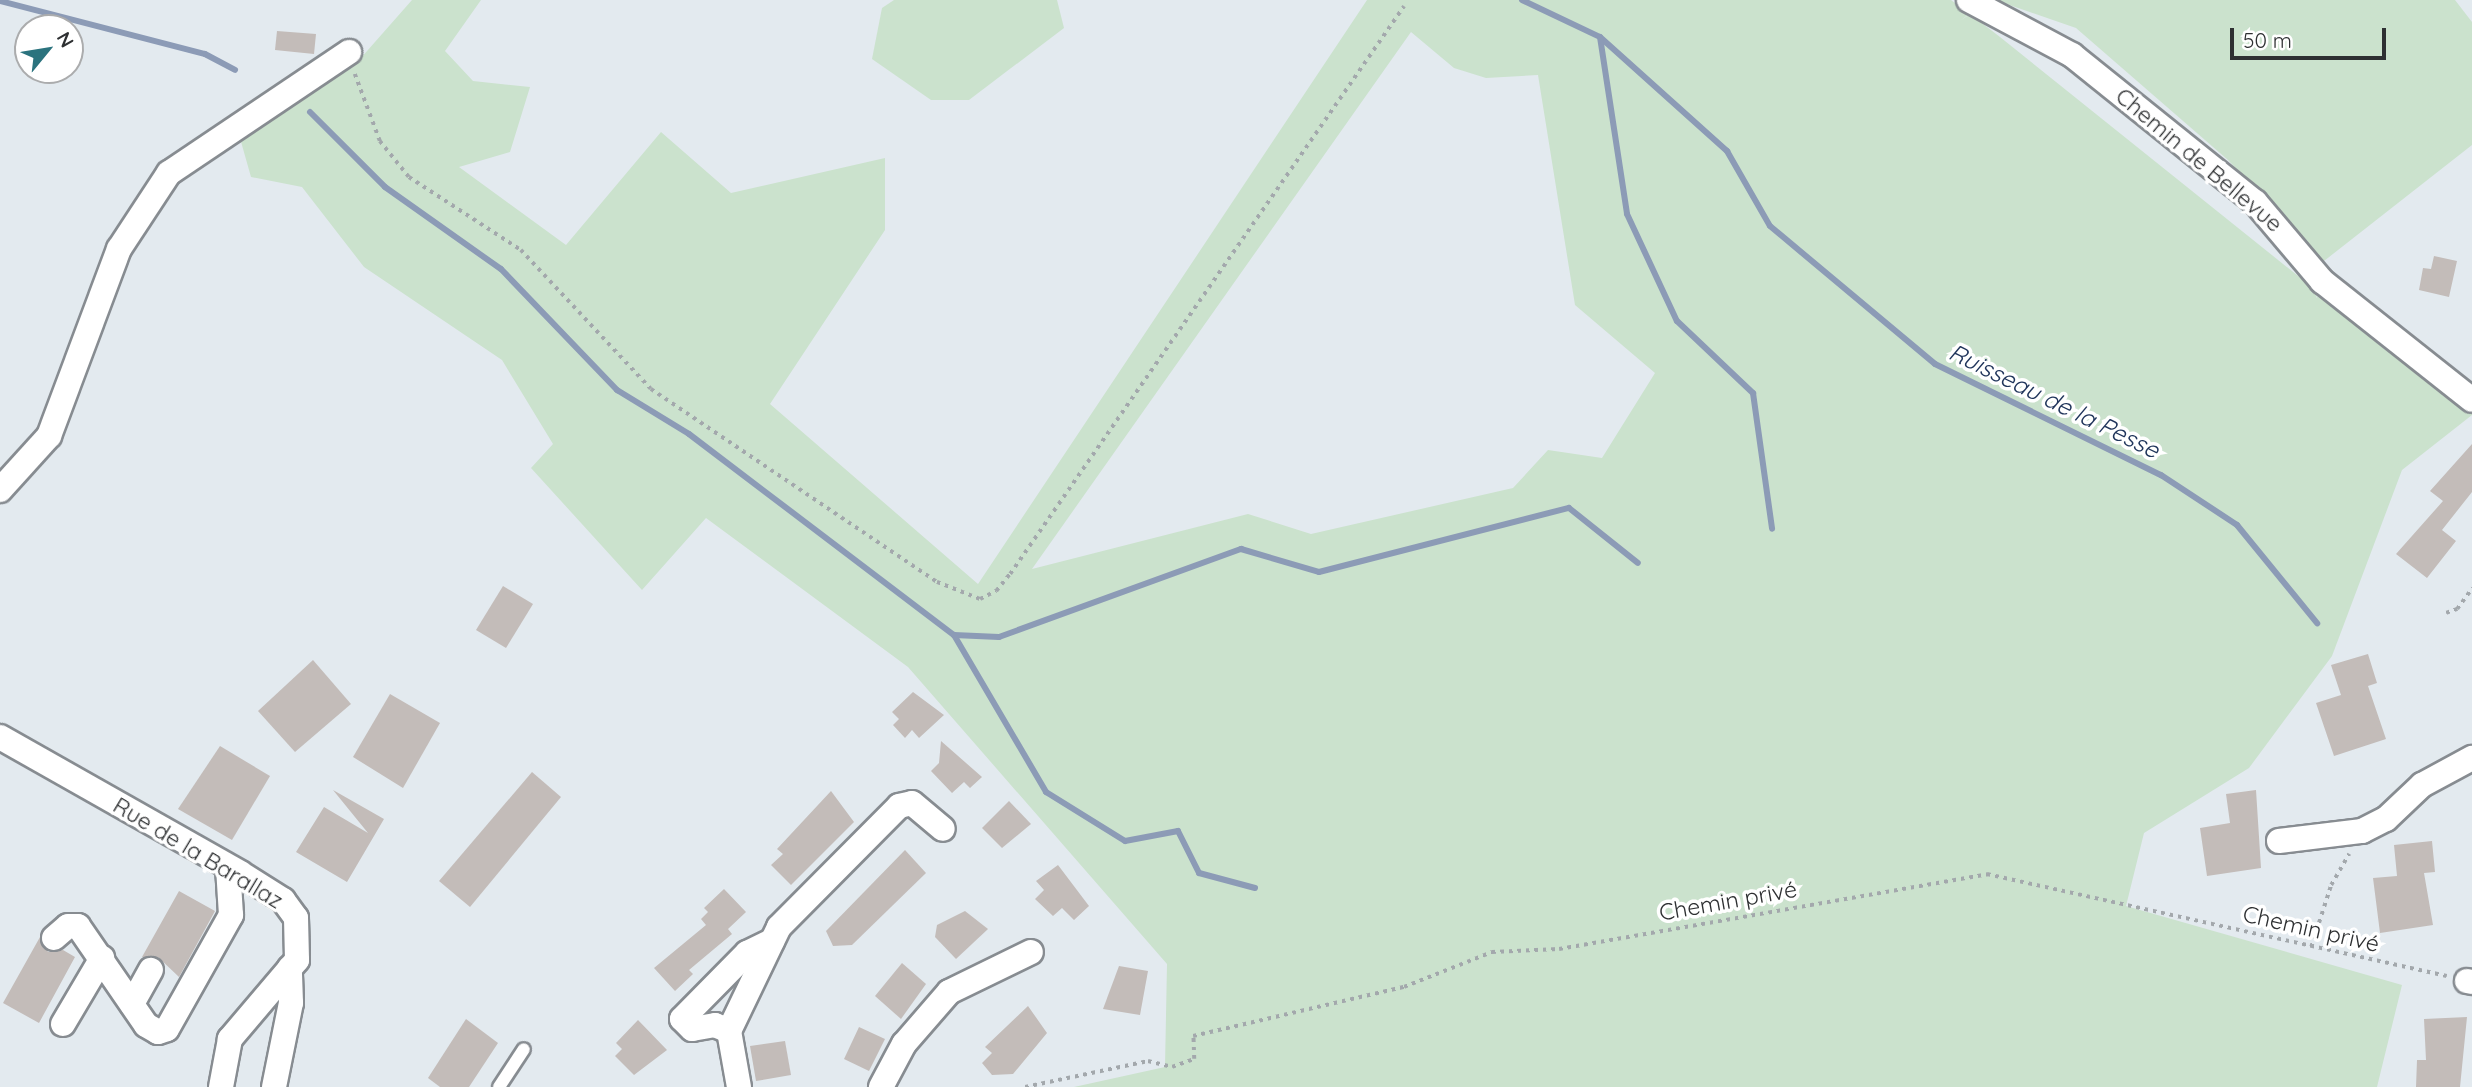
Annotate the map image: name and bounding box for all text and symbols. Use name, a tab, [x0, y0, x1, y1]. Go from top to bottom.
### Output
north arrow	[14, 14, 84, 84]
scale bar	[2234, 14, 2390, 58]
text: N	[52, 27, 79, 52]
text: 50 m	[2243, 27, 2292, 53]
street label: Chemin de Bellevue	[2110, 82, 2288, 238]
water label: Ruisseau de la Pesse	[1944, 338, 2164, 464]
street label: Rue de la Barallaz	[108, 791, 288, 915]
street label: Chemin privé	[1657, 875, 1799, 927]
street label: Chemin privé	[2240, 900, 2382, 958]

